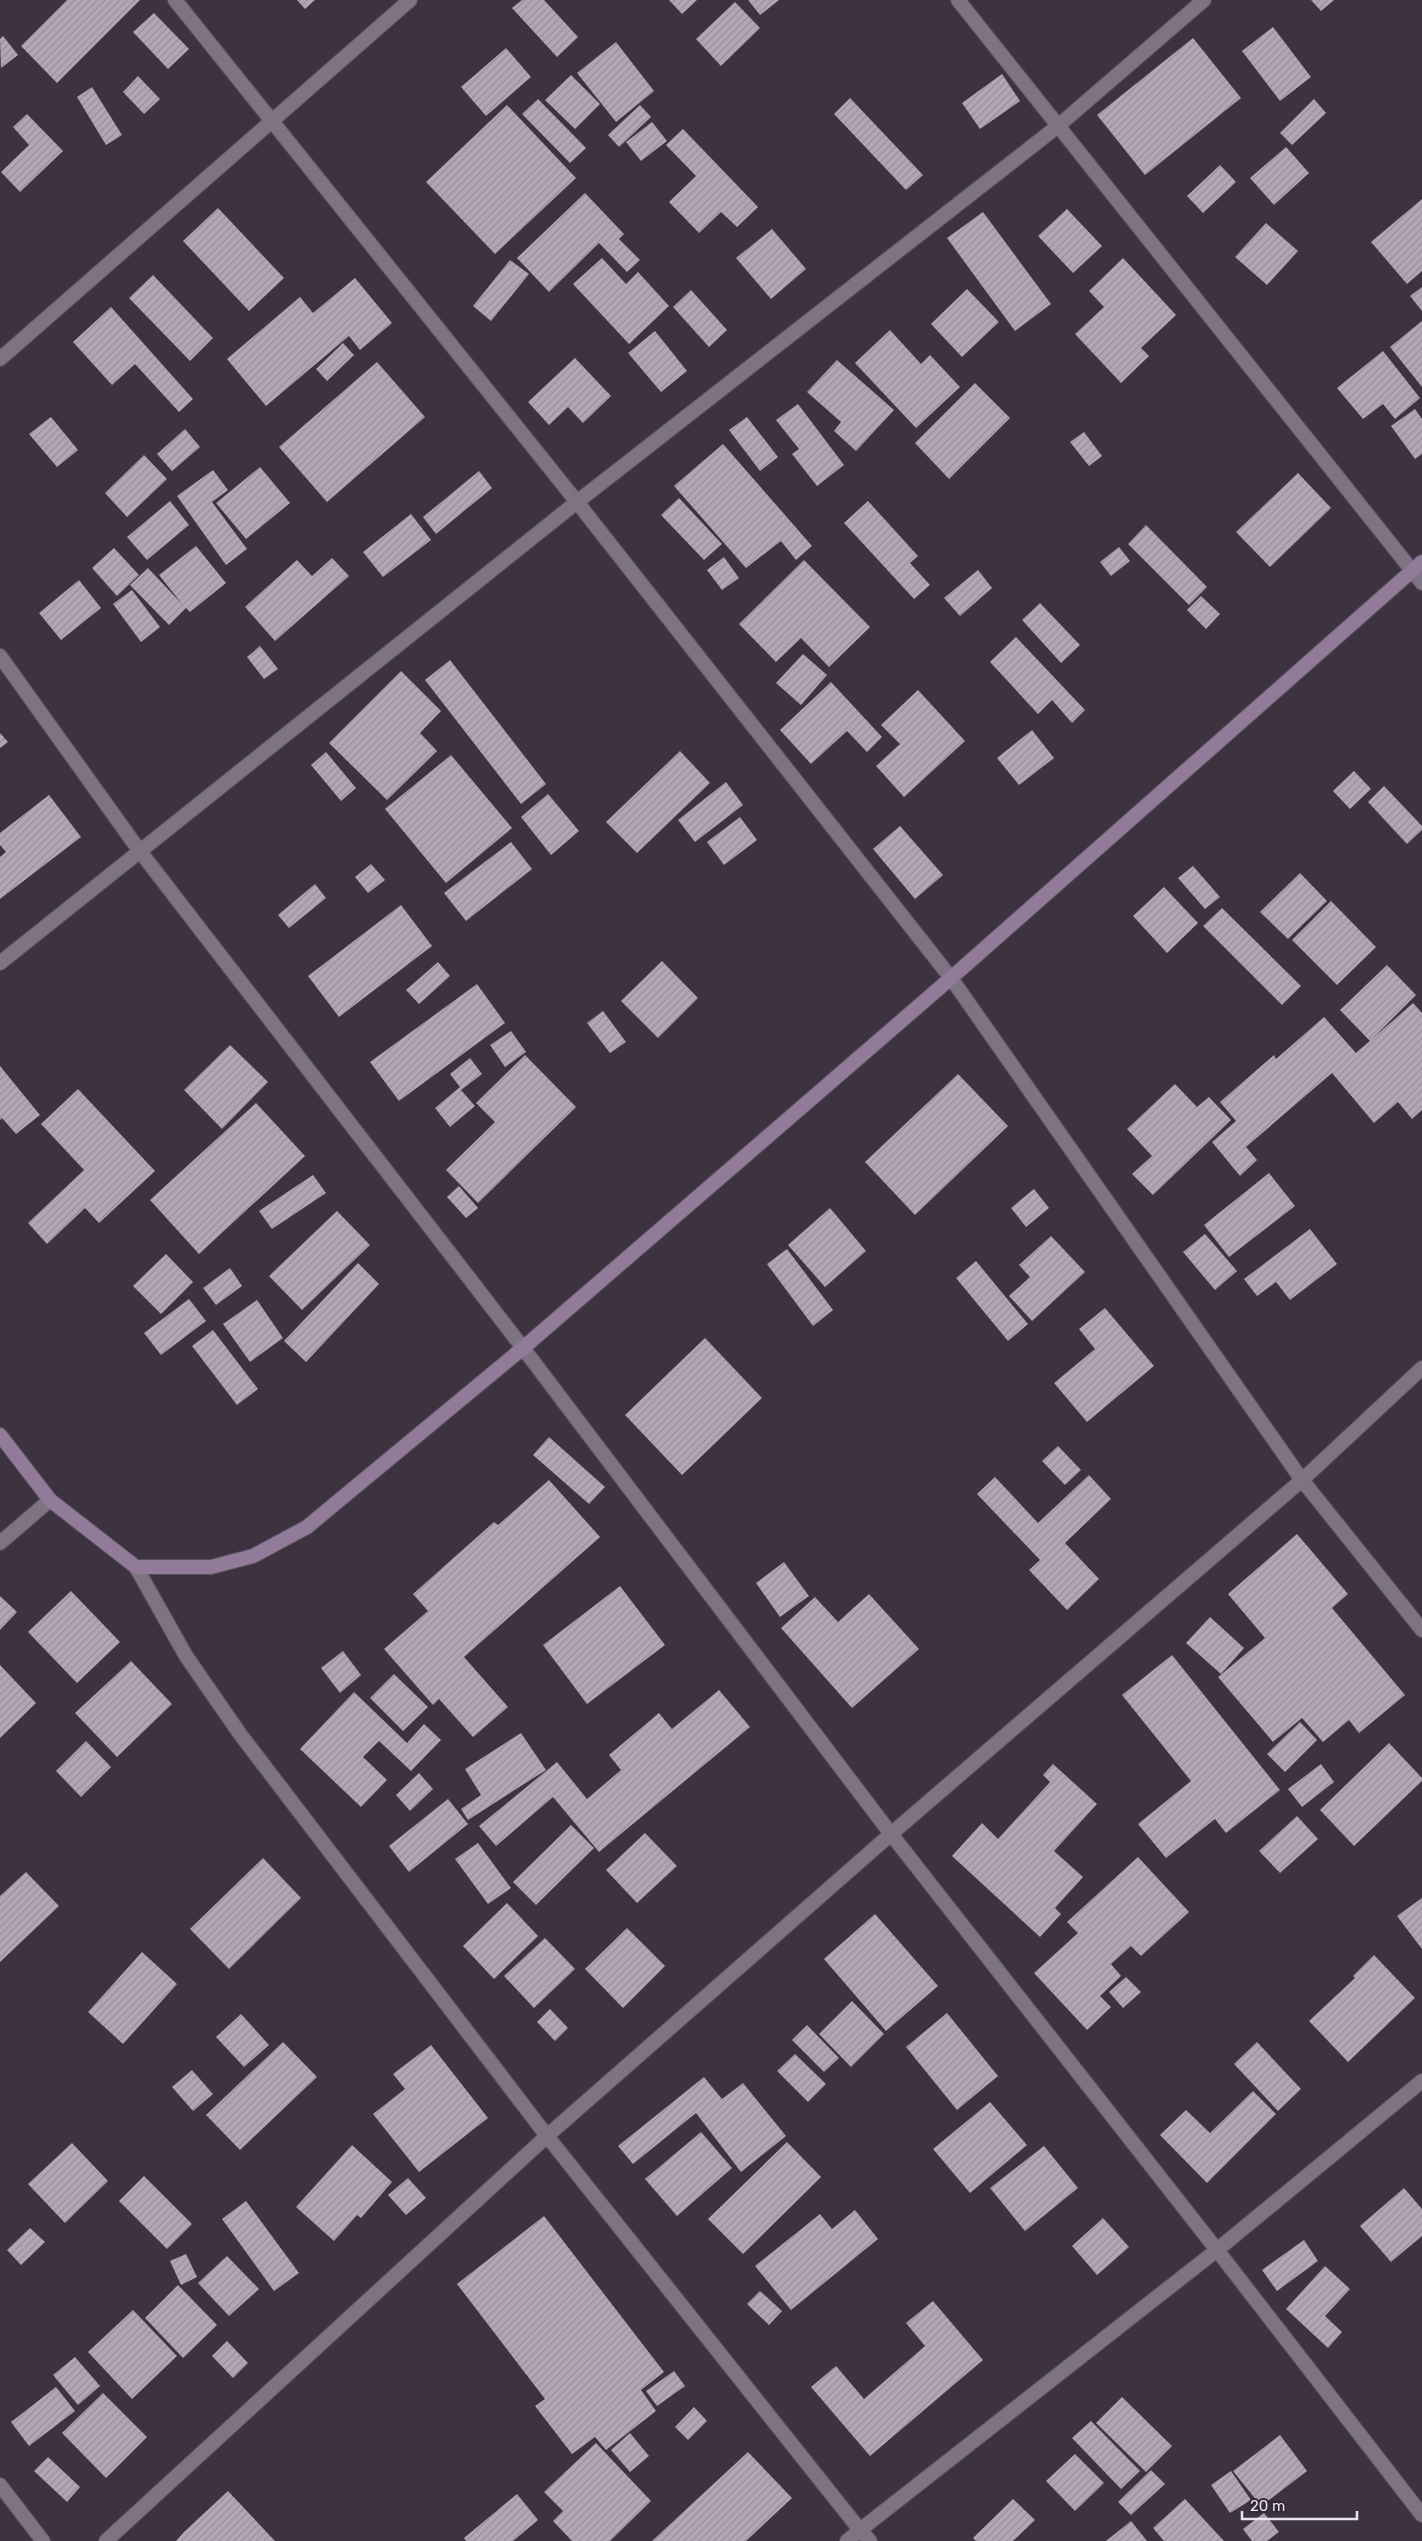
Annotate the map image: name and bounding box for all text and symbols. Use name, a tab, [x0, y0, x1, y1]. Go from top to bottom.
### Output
scale bar	[1242, 2488, 1357, 2520]
text: 20 m	[1250, 2497, 1285, 2515]

